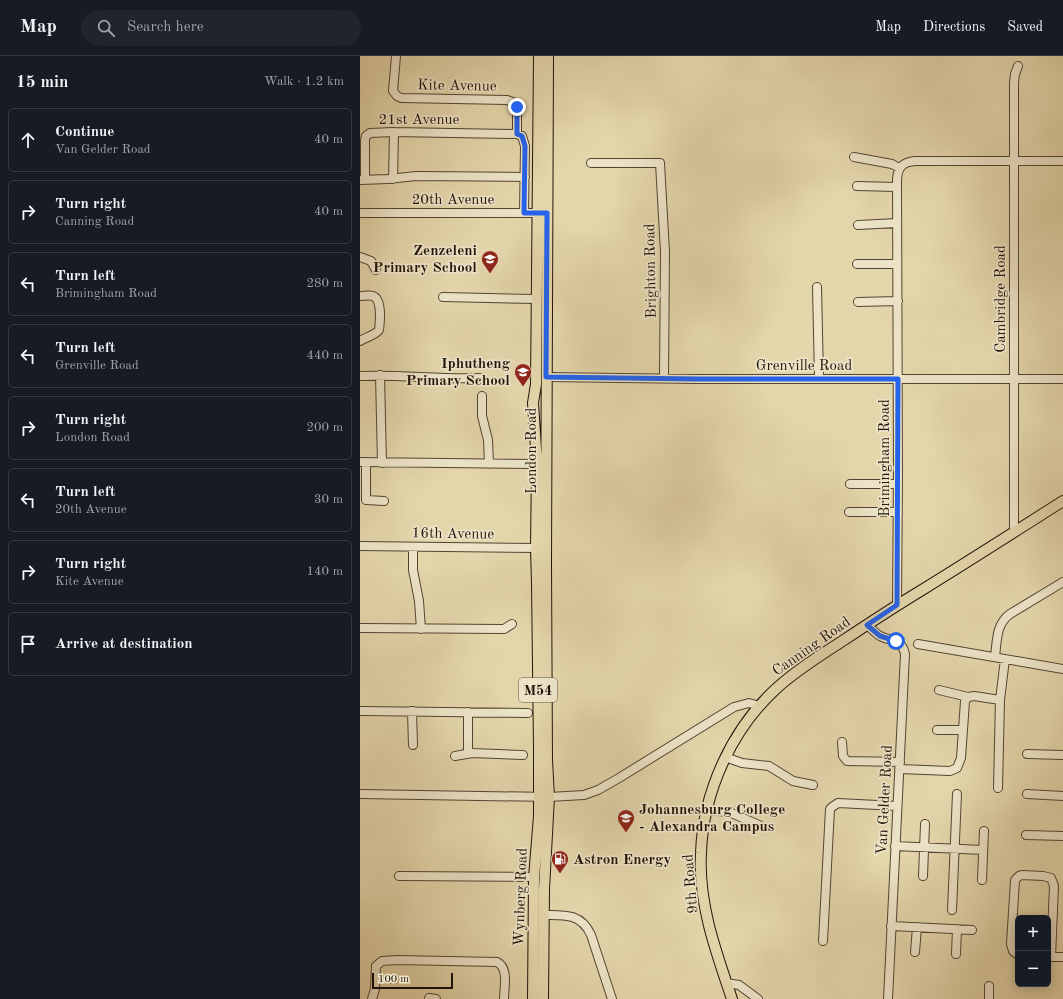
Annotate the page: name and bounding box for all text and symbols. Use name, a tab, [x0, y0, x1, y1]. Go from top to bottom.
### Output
search box	[81, 10, 361, 46]
icon: search	[95, 17, 117, 39]
text: Map	[20, 18, 57, 37]
text: Search here	[127, 20, 204, 35]
text: Map	[875, 20, 901, 34]
text: Directions	[923, 20, 985, 34]
text: Saved	[1007, 20, 1043, 34]
text: 15 min	[16, 74, 69, 91]
text: Walk · 1.2 km	[264, 75, 344, 88]
street label: Kite Avenue	[417, 78, 497, 95]
route end	[508, 98, 526, 116]
street label: 21st Avenue	[378, 113, 460, 128]
text: Continue	[55, 125, 114, 140]
icon: ahead	[17, 129, 39, 151]
text: 40 m	[314, 133, 343, 146]
text: Van Gelder Road	[55, 143, 151, 156]
street label: 20th Avenue	[412, 193, 494, 208]
text: Turn right	[55, 197, 126, 212]
icon: right	[17, 201, 39, 223]
text: 40 m	[314, 205, 343, 218]
text: Canning Road	[55, 215, 134, 228]
street label: Brighton Road	[643, 223, 660, 319]
place label: Zenzeleni Primary School	[373, 244, 477, 276]
street label: Cambridge Road	[994, 245, 1009, 353]
school or university icon: Zenzeleni Primary School	[480, 249, 500, 274]
text: Turn left	[55, 269, 115, 284]
icon: left	[17, 273, 39, 295]
text: 280 m	[306, 277, 343, 290]
text: Brimingham Road	[55, 287, 157, 300]
text: Turn left	[55, 341, 115, 356]
icon: left	[17, 345, 39, 367]
text: 440 m	[306, 349, 343, 362]
place label: Iphutheng Primary School	[406, 357, 511, 389]
text: Grenville Road	[55, 359, 139, 372]
street label: Grenville Road	[756, 359, 852, 374]
school or university icon: Iphutheng Primary School	[513, 362, 533, 387]
street label: Brimingham Road	[878, 399, 893, 517]
street label: London Road	[525, 408, 540, 494]
text: Turn right	[55, 413, 126, 428]
icon: right	[17, 417, 39, 439]
text: 200 m	[306, 421, 343, 434]
text: London Road	[55, 431, 130, 444]
text: Turn left	[55, 485, 115, 500]
icon: left	[17, 489, 39, 511]
text: 30 m	[314, 493, 343, 506]
text: 20th Avenue	[55, 503, 127, 516]
street label: 16th Avenue	[412, 526, 495, 543]
text: Turn right	[55, 557, 126, 572]
icon: right	[17, 561, 39, 583]
text: 140 m	[306, 565, 343, 578]
text: Kite Avenue	[55, 575, 124, 588]
street label: Canning Road	[770, 615, 854, 680]
route start	[887, 632, 905, 650]
icon: arrive	[17, 633, 39, 655]
text: Arrive at destination	[55, 637, 193, 652]
road number: M54	[519, 678, 557, 702]
street label: Van Gelder Road	[875, 744, 896, 856]
place label: Johannesburg College - Alexandra Campus	[639, 803, 785, 835]
school or university icon: Johannesburg College - Alexandra Campus	[616, 808, 636, 833]
street label: Wynberg Road	[512, 847, 531, 947]
fuel station icon: Astron Energy	[550, 849, 570, 874]
place label: Astron Energy	[573, 853, 671, 868]
street label: 9th Road	[681, 853, 702, 914]
map controls	[1015, 915, 1051, 987]
button: +	[1015, 915, 1051, 951]
button: −	[1015, 951, 1051, 987]
scale bar	[372, 971, 453, 990]
text: 100 m	[378, 974, 409, 985]

